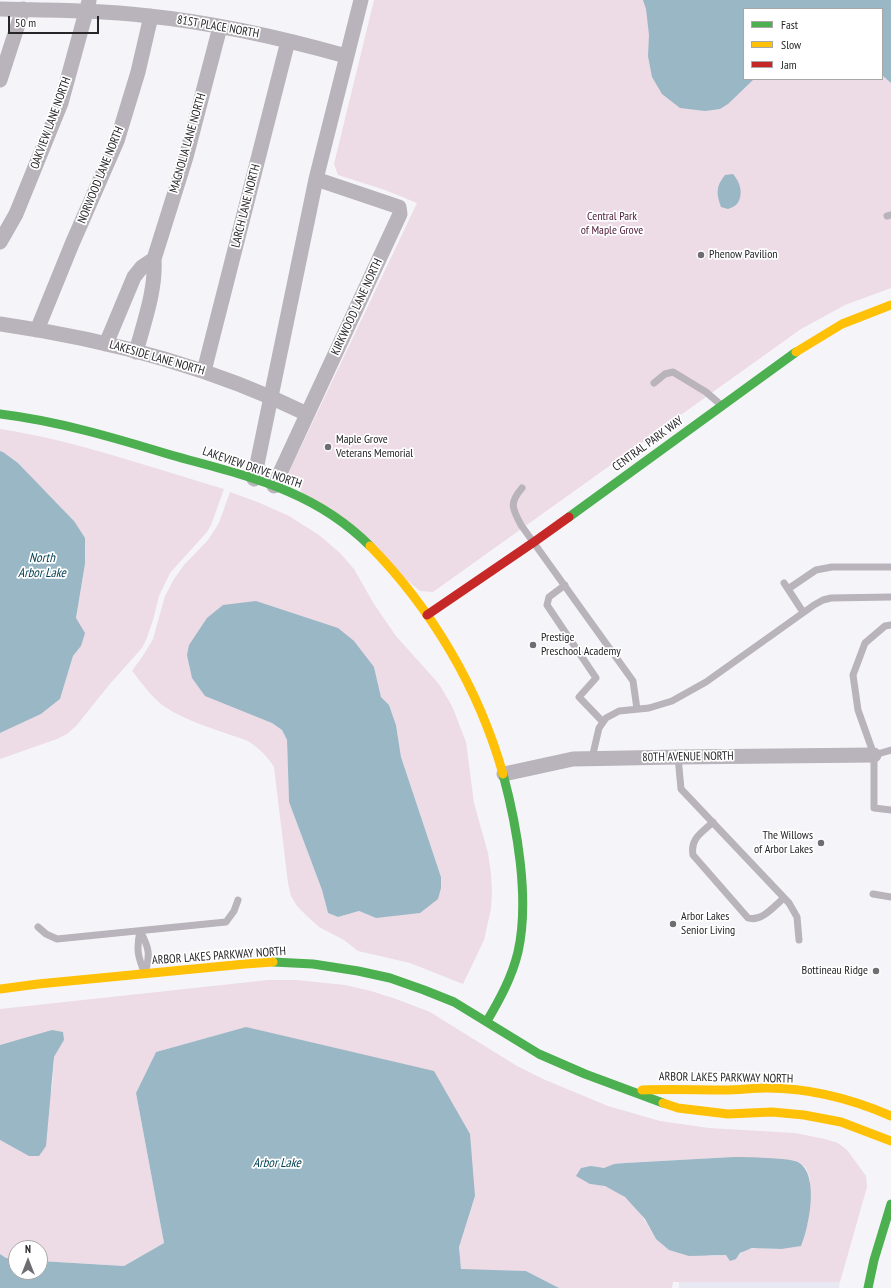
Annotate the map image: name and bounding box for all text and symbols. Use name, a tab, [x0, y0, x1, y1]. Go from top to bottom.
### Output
scale bar	[10, 8, 101, 34]
legend	[743, 8, 883, 80]
street label: 81ST PLACE NORTH	[176, 13, 260, 41]
text: 50 m	[15, 15, 36, 30]
text: Fast	[781, 17, 798, 32]
text: Slow	[781, 37, 801, 52]
text: Jam	[781, 57, 797, 72]
street label: OAKVIEW LANE NORTH	[28, 75, 74, 171]
street label: MAGNOLIA LANE NORTH	[167, 92, 209, 194]
street label: NORWOOD LANE NORTH	[75, 124, 127, 226]
street label: LARCH LANE NORTH	[229, 163, 263, 249]
park label: Central Park of Maple Grove	[581, 210, 643, 238]
place label: Phenow Pavilion	[709, 248, 778, 262]
marker: Phenow Pavilion	[696, 250, 706, 260]
street label: KIRKWOOD LANE NORTH	[328, 256, 386, 358]
street label: LAKESIDE LANE NORTH	[108, 337, 206, 379]
street label: CENTRAL PARK WAY	[610, 413, 686, 475]
place label: Maple Grove Veterans Memorial	[336, 433, 413, 461]
marker: Maple Grove Veterans Memorial	[323, 442, 333, 452]
street label: LAKEVIEW DRIVE NORTH	[200, 444, 304, 492]
water label: North Arbor Lake	[18, 550, 66, 581]
place label: Prestige Preschool Academy	[541, 631, 621, 659]
marker: Prestige Preschool Academy	[528, 640, 538, 650]
street label: 80TH AVENUE NORTH	[642, 749, 734, 765]
place label: The Willows of Arbor Lakes	[754, 829, 813, 857]
marker: The Willows of Arbor Lakes	[816, 838, 826, 848]
place label: Arbor Lakes Senior Living	[681, 910, 735, 938]
marker: Arbor Lakes Senior Living	[668, 919, 678, 929]
street label: ARBOR LAKES PARKWAY NORTH	[152, 944, 286, 968]
place label: Bottineau Ridge	[801, 964, 868, 978]
marker: Bottineau Ridge	[871, 966, 881, 976]
street label: ARBOR LAKES PARKWAY NORTH	[659, 1070, 793, 1086]
water label: Arbor Lake	[253, 1155, 301, 1171]
north arrow	[8, 1240, 48, 1280]
text: N	[25, 1242, 31, 1256]

